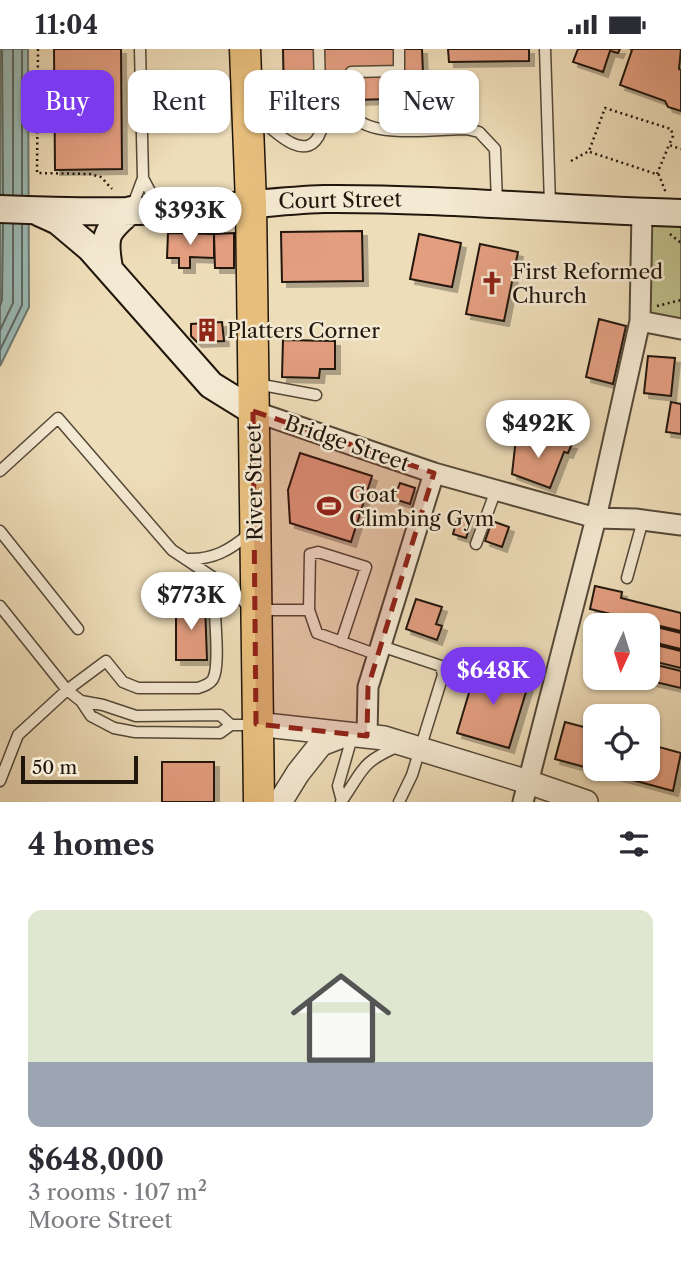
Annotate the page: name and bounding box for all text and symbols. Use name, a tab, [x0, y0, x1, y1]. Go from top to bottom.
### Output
text: 11:04	[35, 9, 98, 41]
chip: Buy	[21, 70, 114, 133]
chip: Rent	[128, 70, 230, 133]
chip: Filters	[244, 70, 365, 133]
chip: New	[379, 70, 479, 133]
street label: Court Street	[278, 186, 402, 214]
pin: $393K	[141, 187, 239, 247]
text: $393K	[155, 196, 225, 224]
place label: First Reformed Church	[512, 259, 663, 308]
church icon: First Reformed Church	[478, 269, 506, 297]
building icon: Platters Corner	[193, 316, 221, 344]
place label: Platters Corner	[227, 318, 380, 343]
pin: $492K	[489, 401, 587, 460]
text: $492K	[502, 409, 574, 437]
street label: Bridge Street	[281, 410, 413, 476]
street label: River Street	[240, 422, 268, 541]
place label: Goat Climbing Gym	[349, 482, 495, 531]
sports icon: Goat Climbing Gym	[315, 492, 343, 520]
pin: $773K	[142, 573, 240, 632]
text: $773K	[157, 581, 225, 609]
north arrow	[583, 613, 660, 689]
map controls	[583, 613, 660, 781]
pin: $648K	[444, 647, 542, 707]
text: $648K	[457, 656, 529, 684]
button: locate	[583, 704, 660, 781]
scale bar	[21, 753, 138, 785]
text: 50 m	[32, 756, 77, 779]
icon: filters	[615, 825, 653, 863]
text: 4 homes	[28, 826, 155, 863]
icon: home	[278, 955, 404, 1081]
text: $648,000	[28, 1141, 164, 1178]
text: 3 rooms · 107 m²	[28, 1178, 207, 1206]
text: Moore Street	[28, 1206, 172, 1234]

